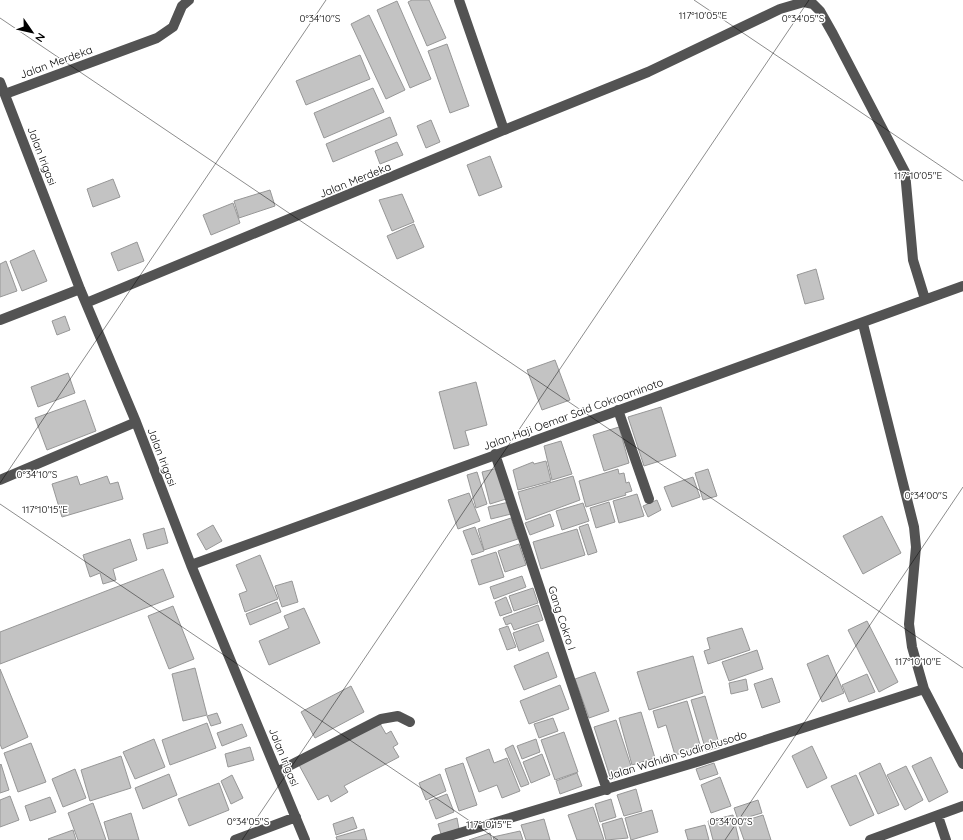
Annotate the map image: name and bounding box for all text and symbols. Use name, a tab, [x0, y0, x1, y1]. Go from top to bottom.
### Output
text: 117°10'05"E	[679, 9, 727, 22]
north arrow	[12, 12, 52, 52]
text: 0°34'10"S	[300, 12, 341, 25]
text: 0°34'05"S	[782, 12, 825, 25]
text: N	[32, 30, 48, 45]
street label: Jalan Merdeka	[18, 42, 94, 82]
street label: Jalan Irigasi	[24, 125, 60, 187]
street label: Jalan Merdeka	[317, 159, 393, 201]
text: 117°10'05"E	[894, 169, 942, 182]
street label: Jalan Haji Oemar Said Cokroaminoto	[481, 375, 665, 453]
street label: Jalan Irigasi	[144, 426, 180, 488]
text: 0°34'10"S	[17, 468, 58, 481]
text: 0°34'00"S	[904, 489, 948, 502]
text: 117°10'15"E	[22, 503, 68, 516]
street label: Gang Cokro I	[545, 584, 579, 652]
text: 117°10'10"E	[895, 655, 942, 668]
street label: Jalan Irigasi	[266, 726, 302, 788]
street label: Jalan Wahidin Sudirohusodo	[605, 727, 749, 783]
text: 0°34'05"S	[227, 815, 270, 828]
text: 0°34'00"S	[709, 815, 753, 828]
text: 117°10'15"E	[466, 818, 512, 831]

